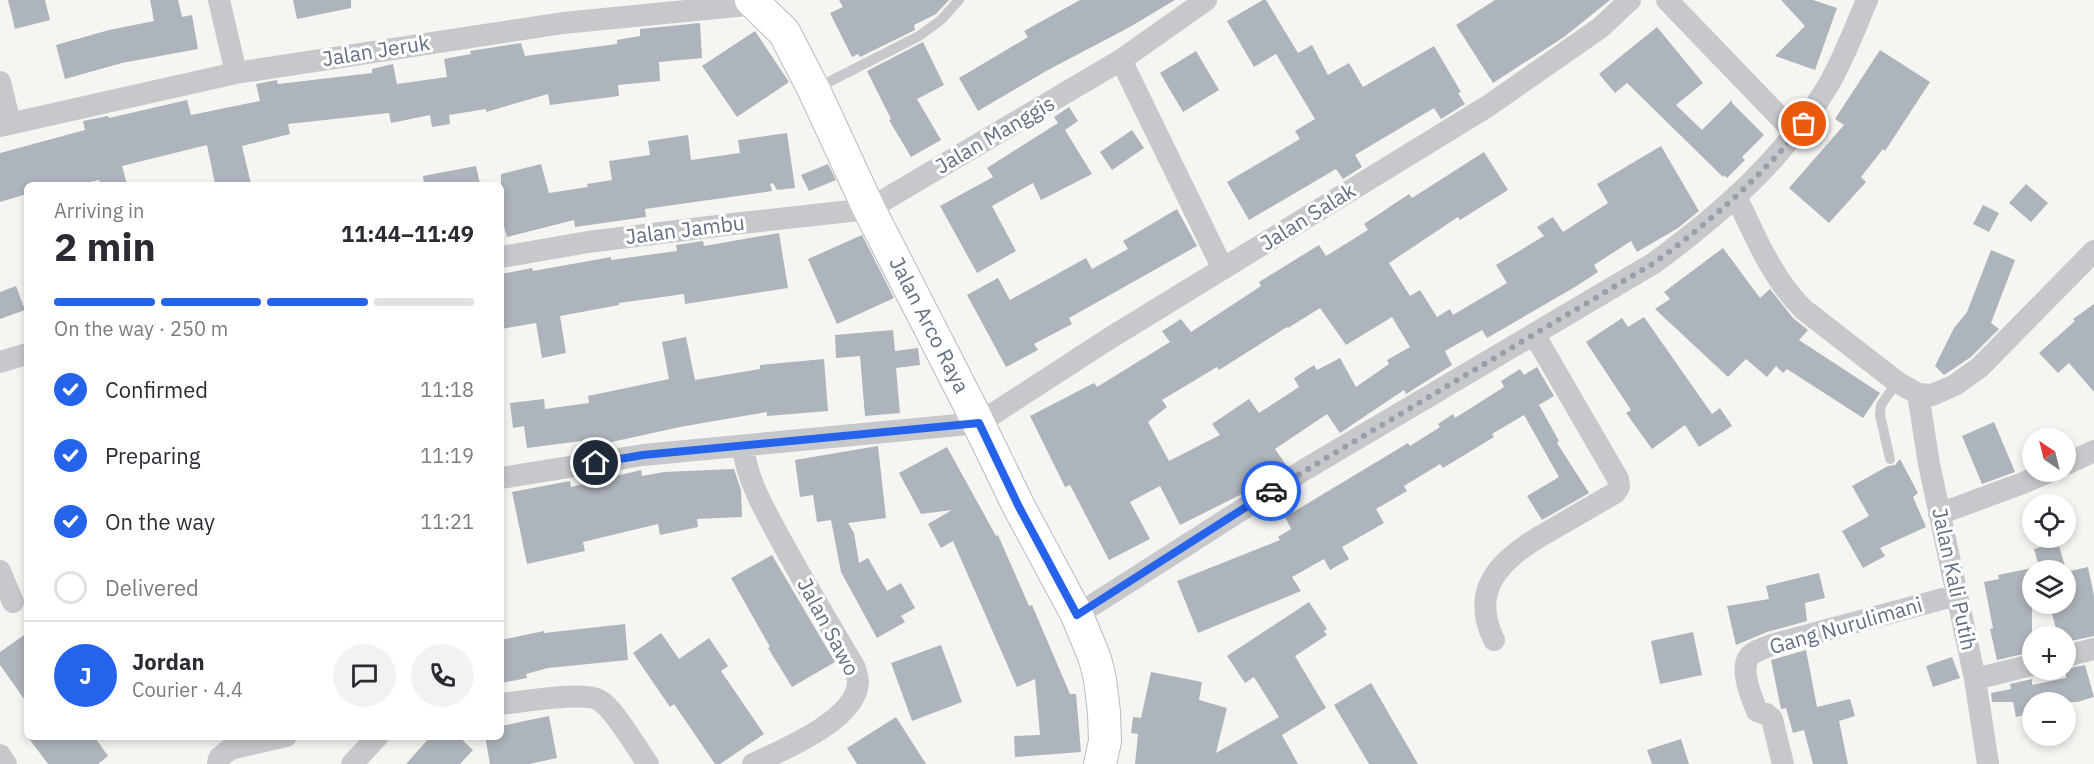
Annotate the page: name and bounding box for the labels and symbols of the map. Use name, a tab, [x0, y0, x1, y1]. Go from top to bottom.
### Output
street label: Jalan Jeruk	[320, 28, 432, 72]
street label: Jalan Manggis	[930, 89, 1059, 180]
pin	[1778, 98, 1829, 149]
street label: Jalan Salak	[1255, 176, 1360, 256]
street label: Jalan Jambu	[624, 208, 746, 250]
street label: Jalan Arco Raya	[883, 252, 976, 398]
north arrow	[2022, 428, 2076, 482]
pin	[570, 437, 621, 488]
courier	[1241, 461, 1301, 521]
street label: Jalan Kali Putih	[1926, 505, 1984, 653]
street label: Jalan Sawo	[791, 573, 866, 680]
street label: Gang Nurulimani	[1766, 590, 1925, 660]

